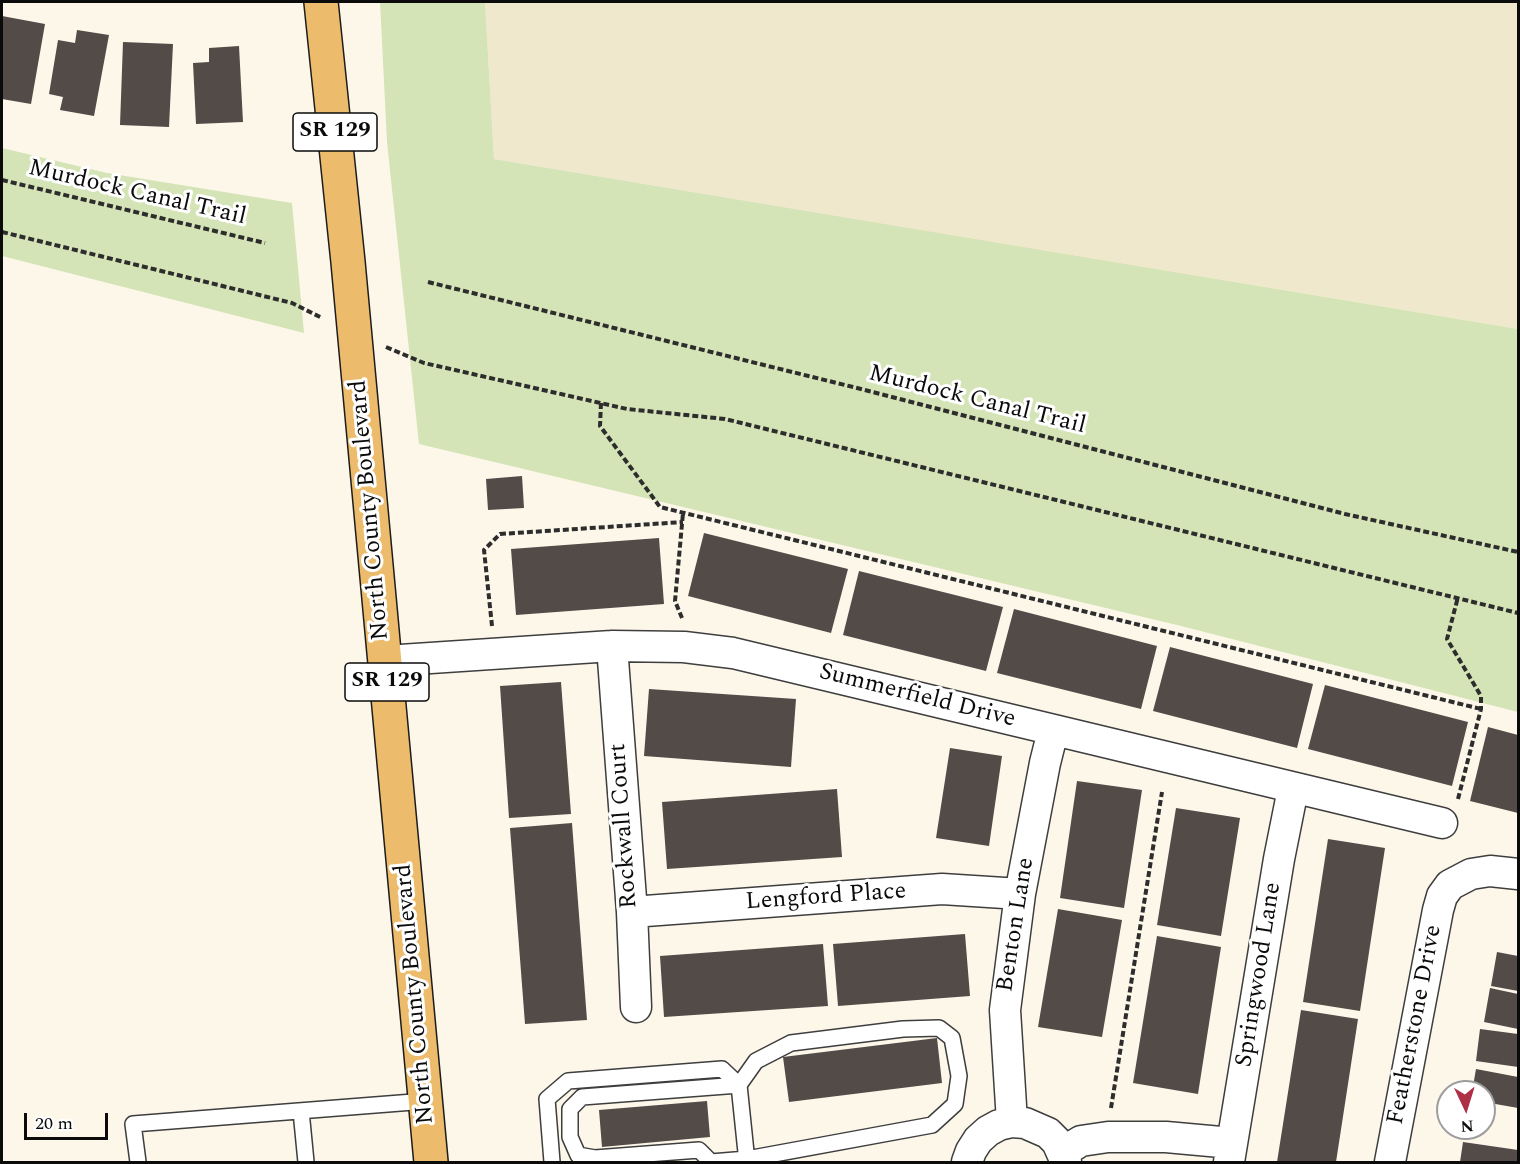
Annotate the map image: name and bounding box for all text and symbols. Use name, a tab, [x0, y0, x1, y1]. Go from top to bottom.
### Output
road number: SR 129	[293, 113, 377, 151]
street label: Murdock Canal Trail	[25, 155, 249, 233]
street label: Murdock Canal Trail	[866, 360, 1088, 442]
street label: North County Boulevard	[345, 379, 397, 641]
street label: Summerfield Drive	[816, 659, 1018, 735]
road number: SR 129	[345, 663, 429, 701]
street label: Rockwall Court	[605, 742, 645, 910]
street label: Benton Lane	[992, 856, 1042, 994]
street label: North County Boulevard	[390, 863, 442, 1125]
street label: Lengford Place	[745, 878, 907, 918]
street label: Springwood Lane	[1231, 881, 1289, 1069]
street label: Featherstone Drive	[1382, 923, 1450, 1127]
north arrow	[1436, 1080, 1496, 1140]
scale bar	[27, 1101, 111, 1139]
text: 20 m	[35, 1110, 73, 1137]
text: N	[1460, 1114, 1474, 1138]

